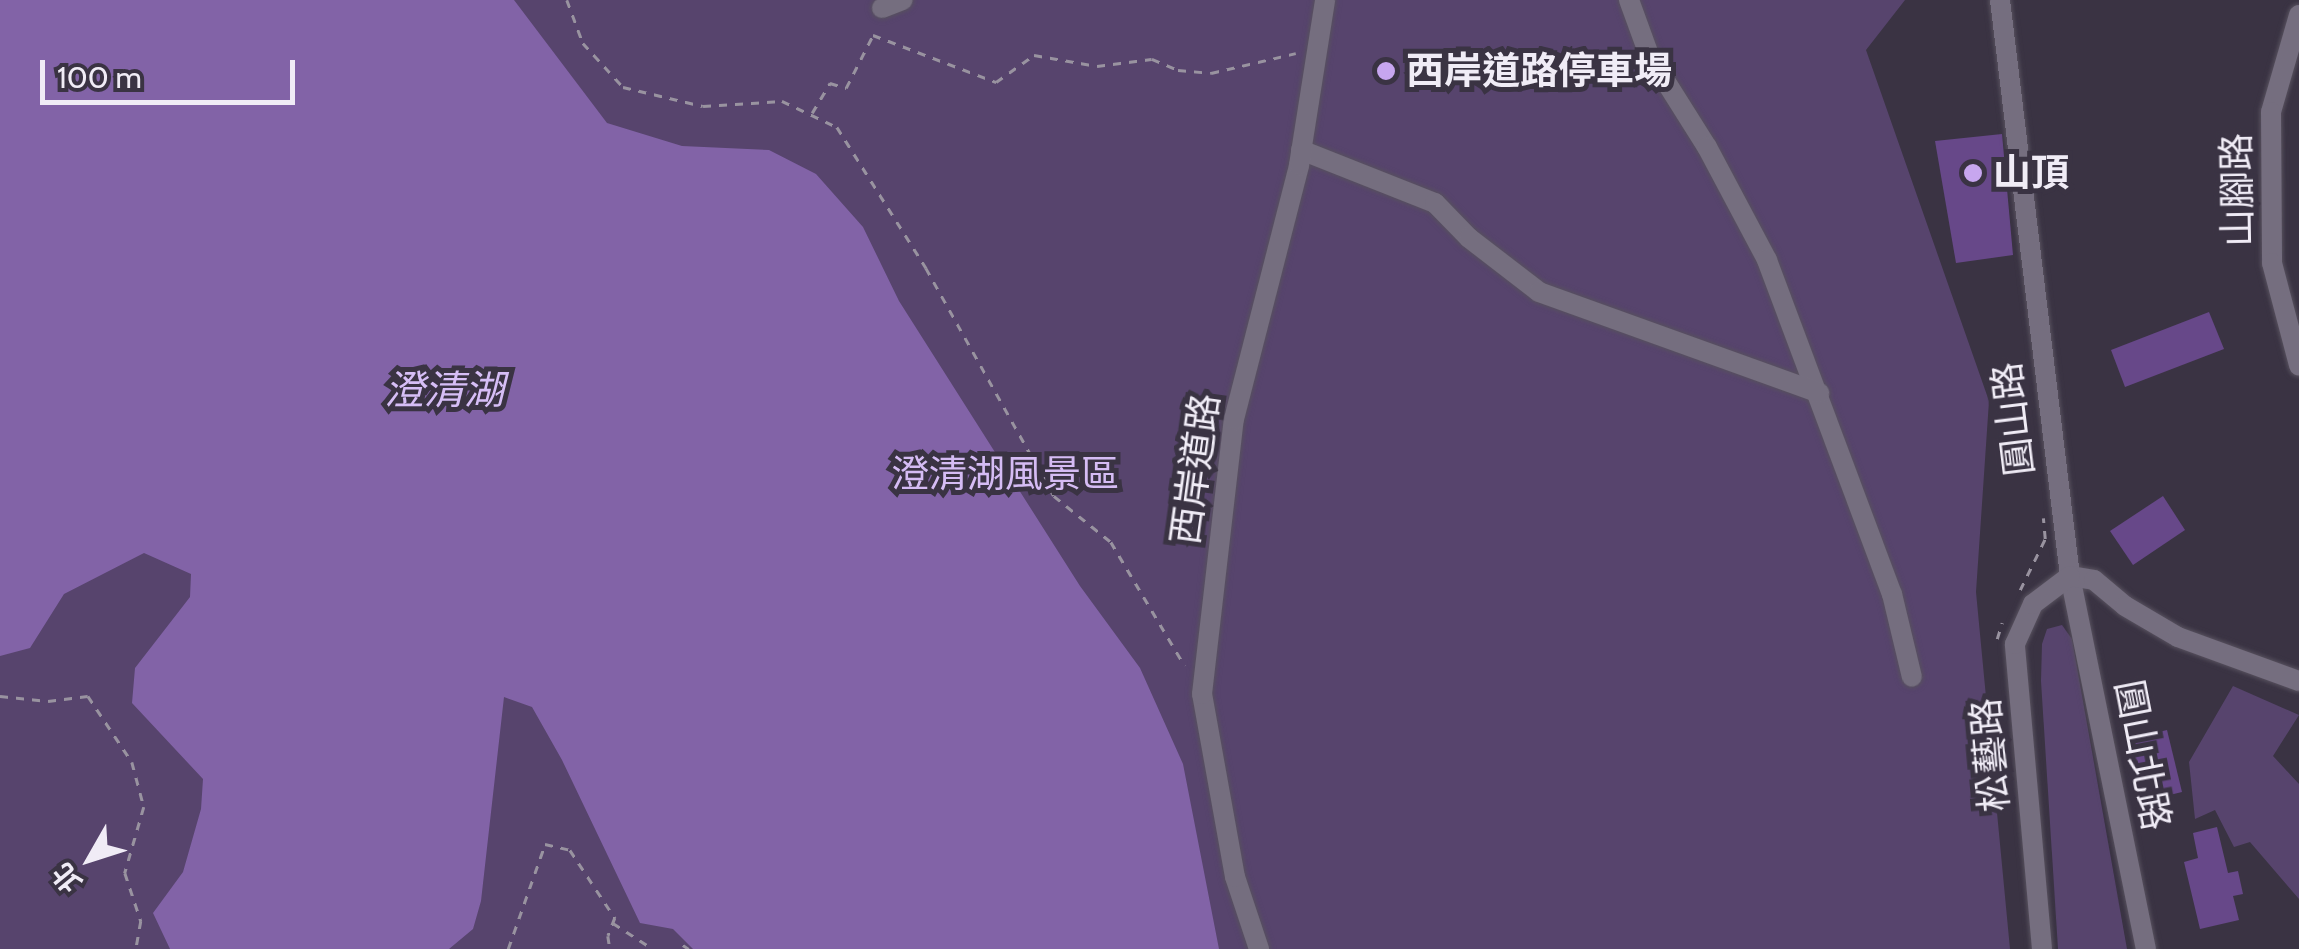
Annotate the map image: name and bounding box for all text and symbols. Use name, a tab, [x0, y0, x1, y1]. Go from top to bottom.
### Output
scale bar	[45, 40, 300, 102]
place label: 西岸道路停車場	[1406, 48, 1672, 94]
text: 100 m	[57, 59, 142, 96]
marker: 西岸道路停車場	[1375, 60, 1397, 82]
street label: 山腳路	[2213, 133, 2261, 247]
place label: 山頂	[1993, 150, 2069, 196]
marker: 山頂	[1962, 162, 1984, 184]
street label: 圓山路	[1983, 360, 2043, 478]
water label: 澄清湖	[384, 366, 504, 414]
street label: 西岸道路	[1162, 391, 1228, 547]
park label: 澄清湖風景區	[891, 451, 1119, 497]
street label: 圓山北路	[2106, 676, 2180, 834]
street label: 松藝路	[1962, 696, 2018, 814]
north arrow	[40, 809, 140, 909]
text: 北	[45, 856, 89, 899]

